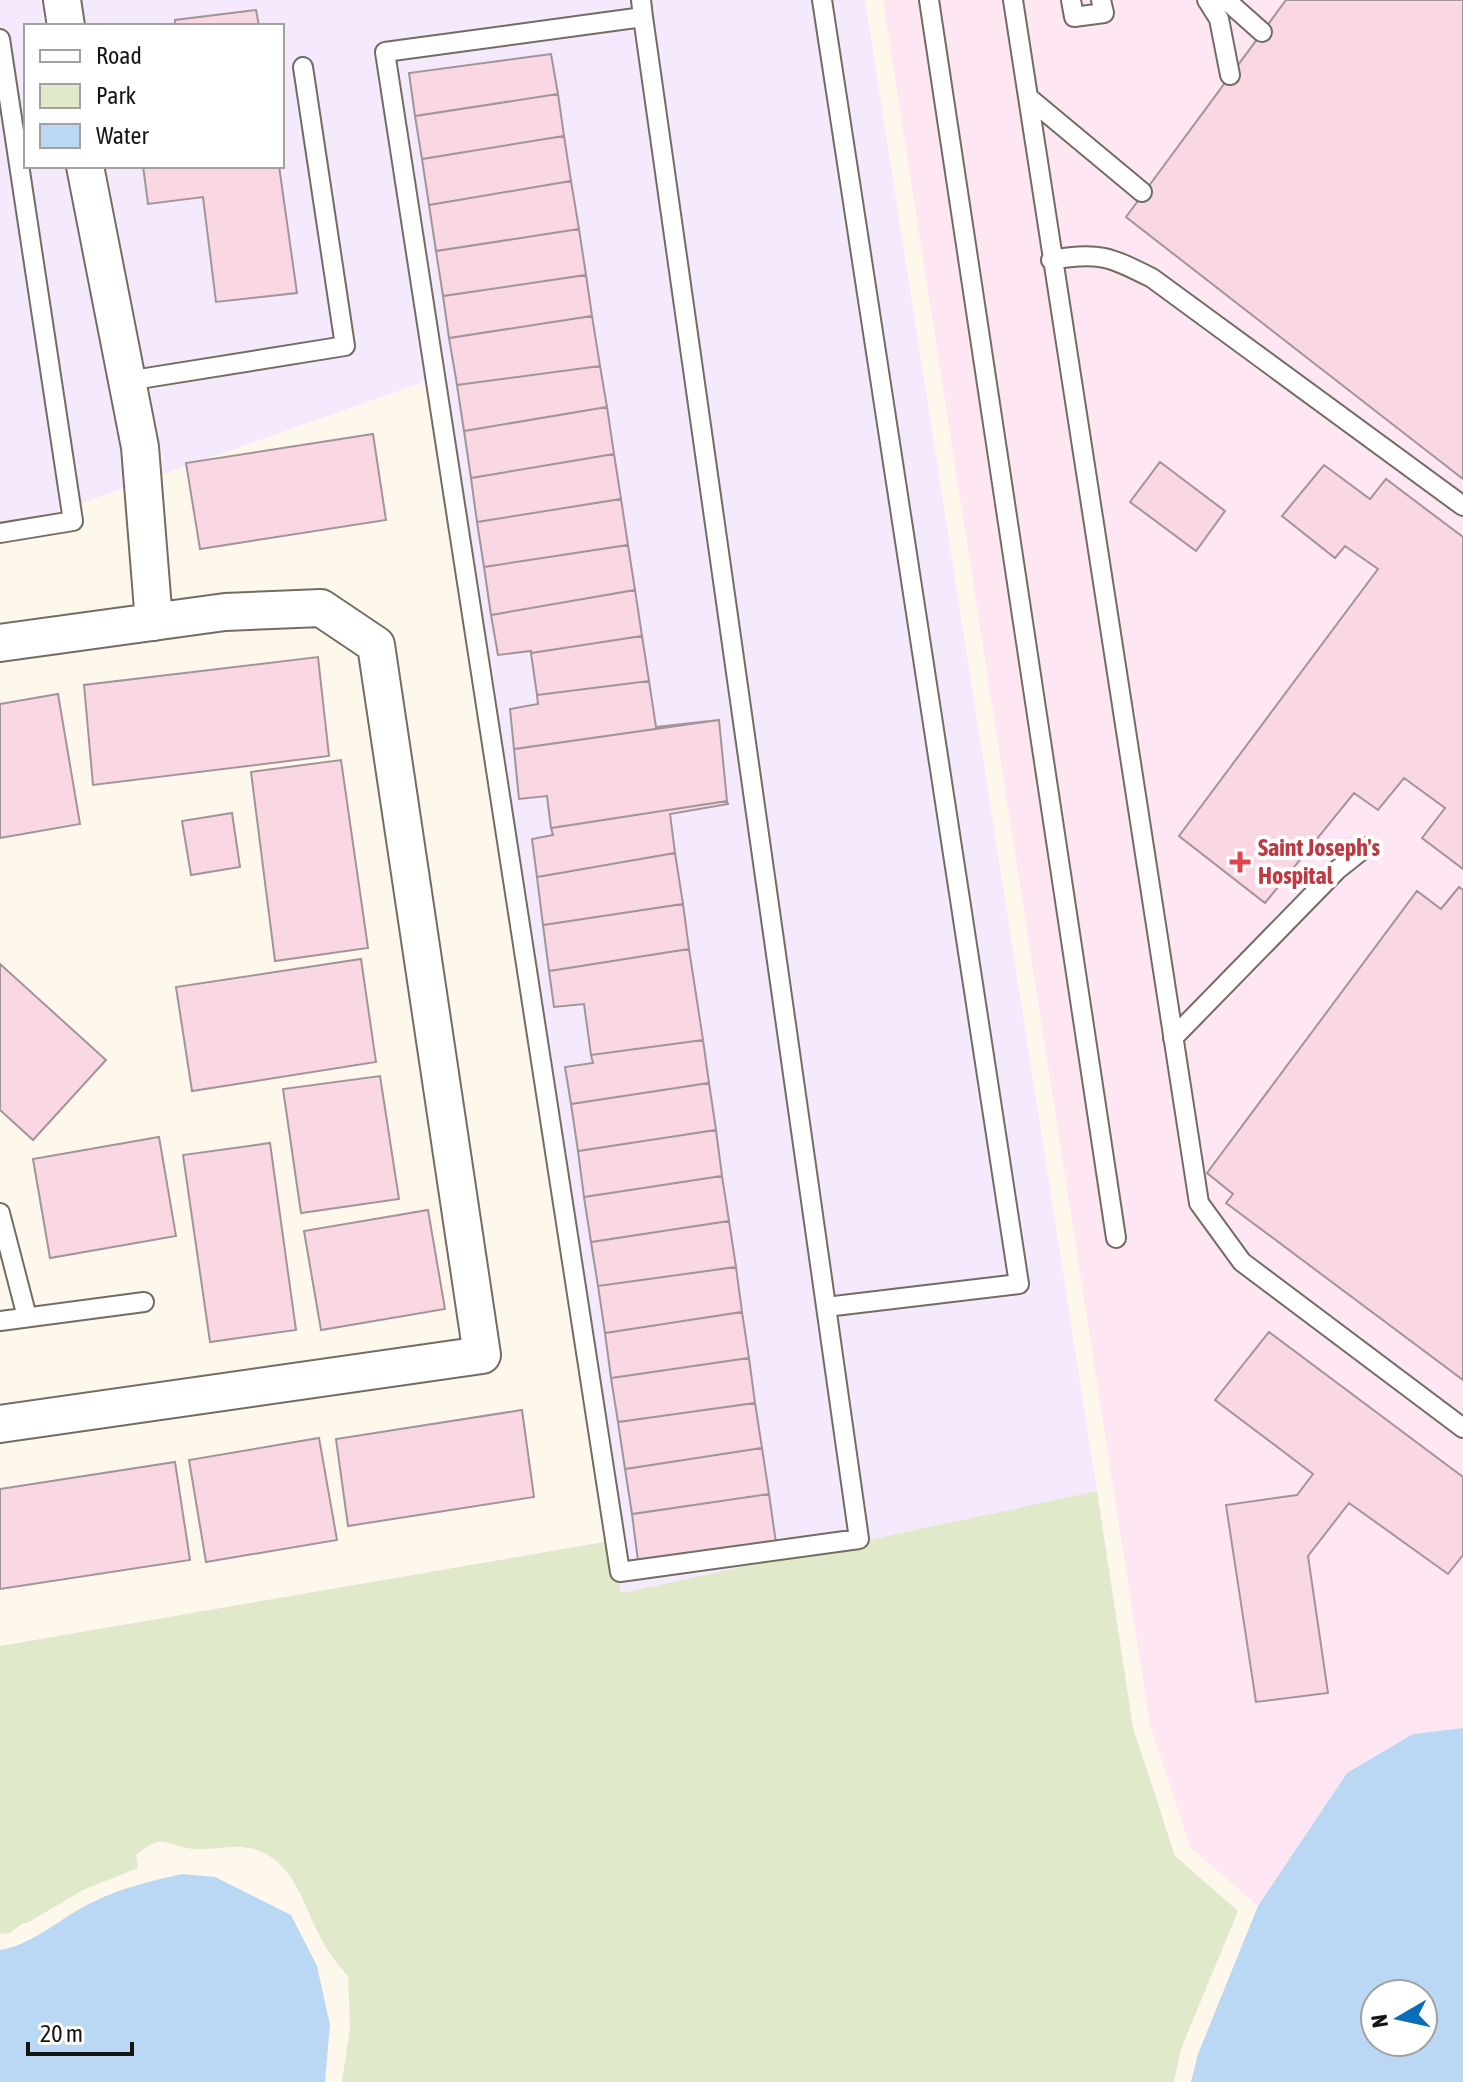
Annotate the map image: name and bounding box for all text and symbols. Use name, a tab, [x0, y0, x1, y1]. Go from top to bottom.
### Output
legend	[24, 24, 284, 168]
text: Road	[96, 42, 142, 69]
text: Park	[96, 82, 137, 109]
text: Water	[96, 122, 149, 149]
place label: Saint Joseph's Hospital	[1258, 834, 1380, 889]
marker: Saint Joseph's Hospital	[1229, 851, 1251, 873]
north arrow	[1359, 1978, 1439, 2058]
scale bar	[28, 2006, 132, 2056]
text: N	[1365, 2013, 1393, 2030]
text: 20 m	[40, 2020, 83, 2047]

